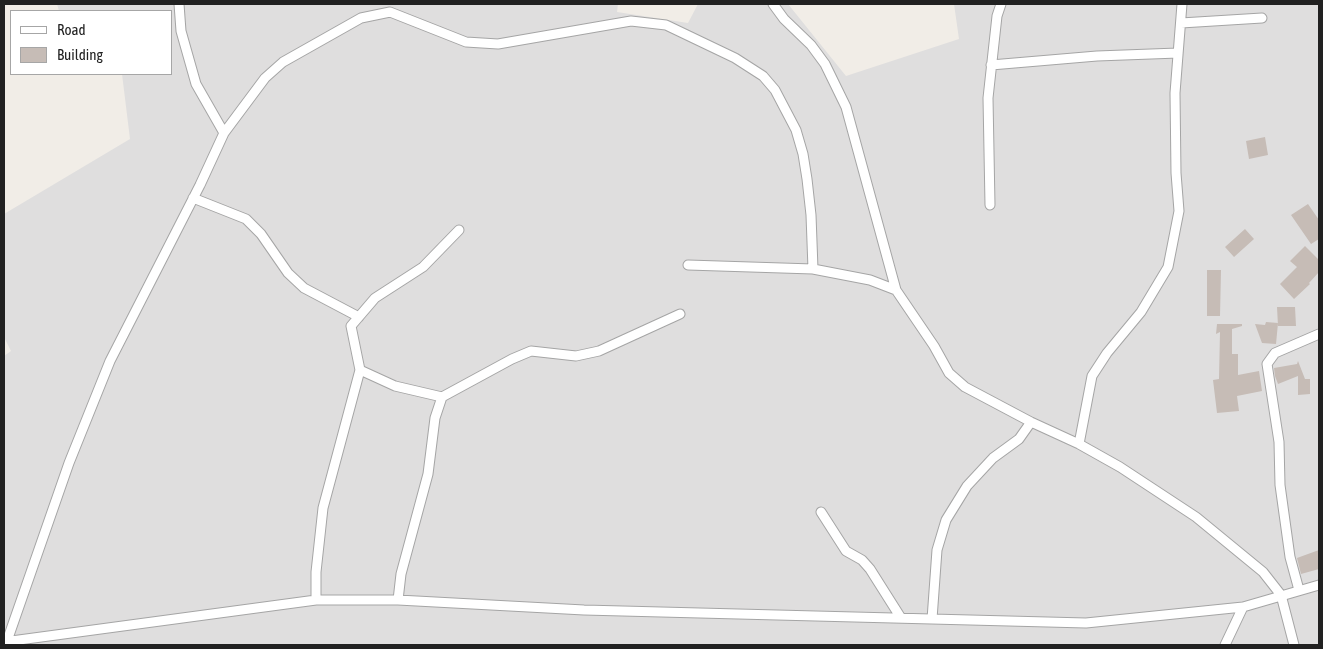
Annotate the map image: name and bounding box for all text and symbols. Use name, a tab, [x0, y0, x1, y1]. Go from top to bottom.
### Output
legend	[10, 10, 172, 75]
text: Road	[57, 21, 86, 38]
text: Building	[57, 46, 103, 63]

